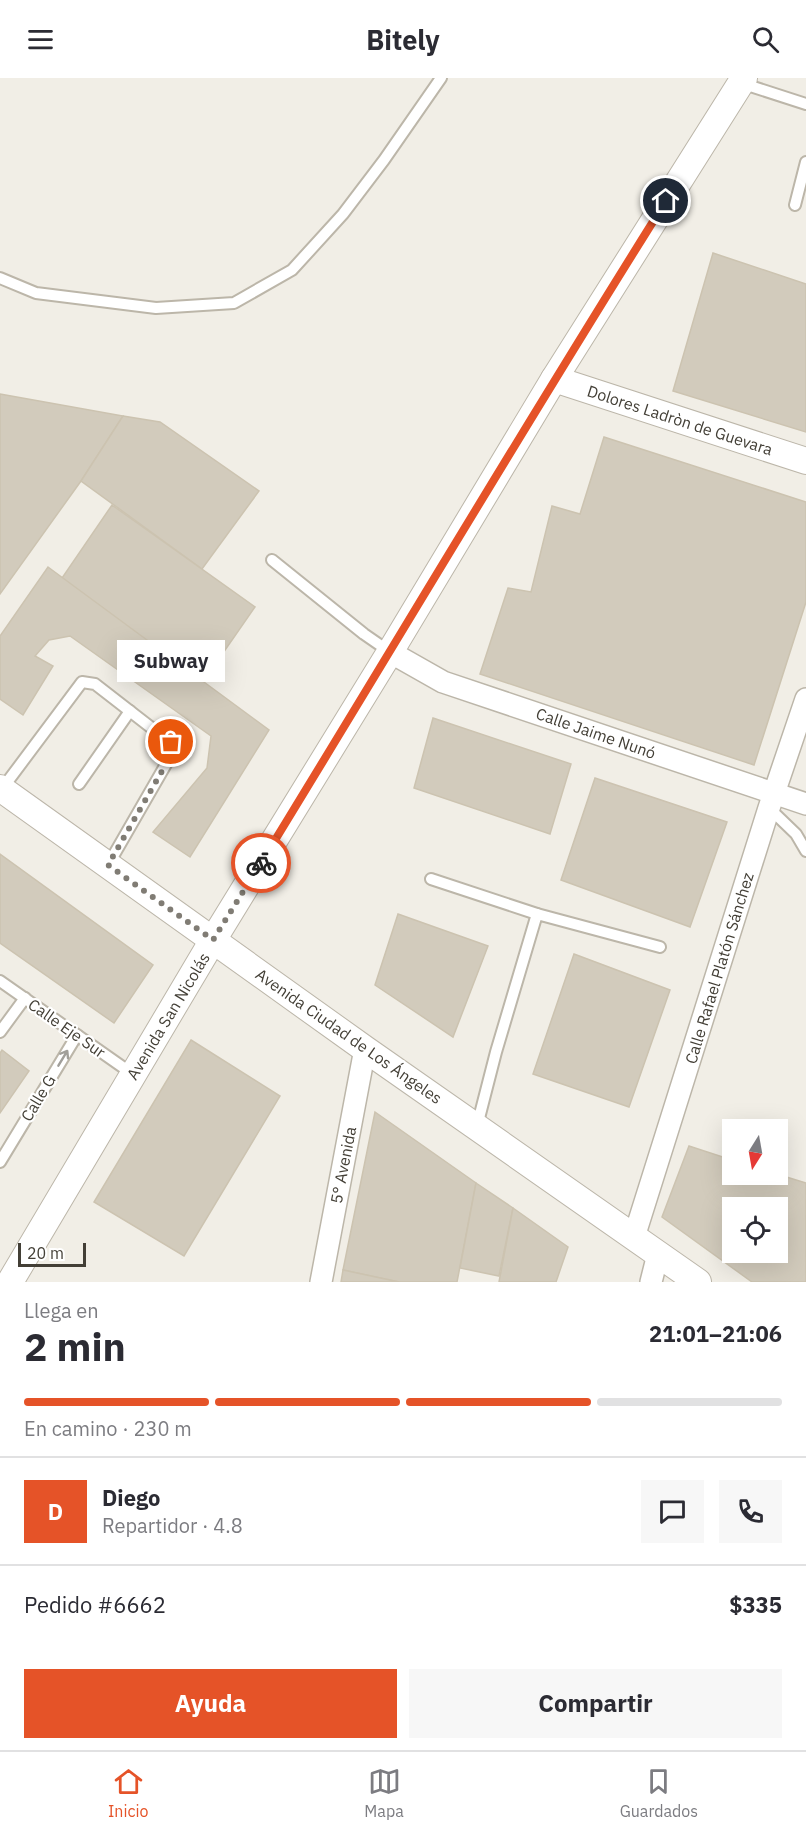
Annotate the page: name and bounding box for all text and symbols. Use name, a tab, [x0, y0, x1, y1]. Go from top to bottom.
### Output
text: Bitely	[366, 22, 440, 57]
icon: menu	[24, 23, 57, 56]
icon: search	[749, 23, 782, 56]
pin	[640, 175, 691, 226]
icon: home	[649, 184, 682, 217]
street label: Dolores Ladròn de Guevara	[585, 381, 776, 460]
callout: Subway	[117, 640, 225, 682]
text: Subway	[134, 647, 208, 674]
street label: Calle Jaime Nunó	[533, 703, 659, 763]
pin	[145, 716, 196, 767]
icon: bag	[154, 725, 187, 758]
courier	[231, 833, 291, 893]
icon: bike	[245, 847, 278, 880]
street label: Calle Rafael Platón Sánchez	[680, 870, 758, 1066]
street label: Avenida San Nicolás	[122, 949, 214, 1083]
street label: Avenida Ciudad de Los Ángeles	[252, 963, 447, 1108]
street label: Calle Eje Sur	[24, 994, 110, 1062]
one-way arrow	[57, 1050, 69, 1067]
street label: Calle G	[16, 1071, 60, 1125]
north arrow	[722, 1119, 788, 1185]
map controls	[722, 1119, 788, 1263]
street label: 5° Avenida	[326, 1124, 360, 1205]
button: locate	[722, 1197, 788, 1263]
scale bar	[18, 1240, 86, 1268]
text: 20 m	[27, 1243, 64, 1263]
text: Llega en	[24, 1297, 99, 1324]
text: 21:01–21:06	[649, 1319, 782, 1348]
text: 2 min	[24, 1321, 126, 1372]
text: En camino · 230 m	[24, 1415, 192, 1442]
button: chat	[641, 1480, 704, 1543]
button: phone	[719, 1480, 782, 1543]
text: Diego	[102, 1483, 160, 1512]
text: D	[48, 1497, 63, 1526]
text: Repartidor · 4.8	[102, 1512, 243, 1539]
text: Pedido #6662	[24, 1590, 166, 1619]
text: $335	[729, 1590, 782, 1619]
button: Ayuda	[24, 1669, 397, 1738]
button: Compartir	[409, 1669, 782, 1738]
tab: Inicio	[108, 1765, 148, 1821]
tab: Mapa	[364, 1765, 404, 1821]
tab: Guardados	[620, 1765, 698, 1821]

